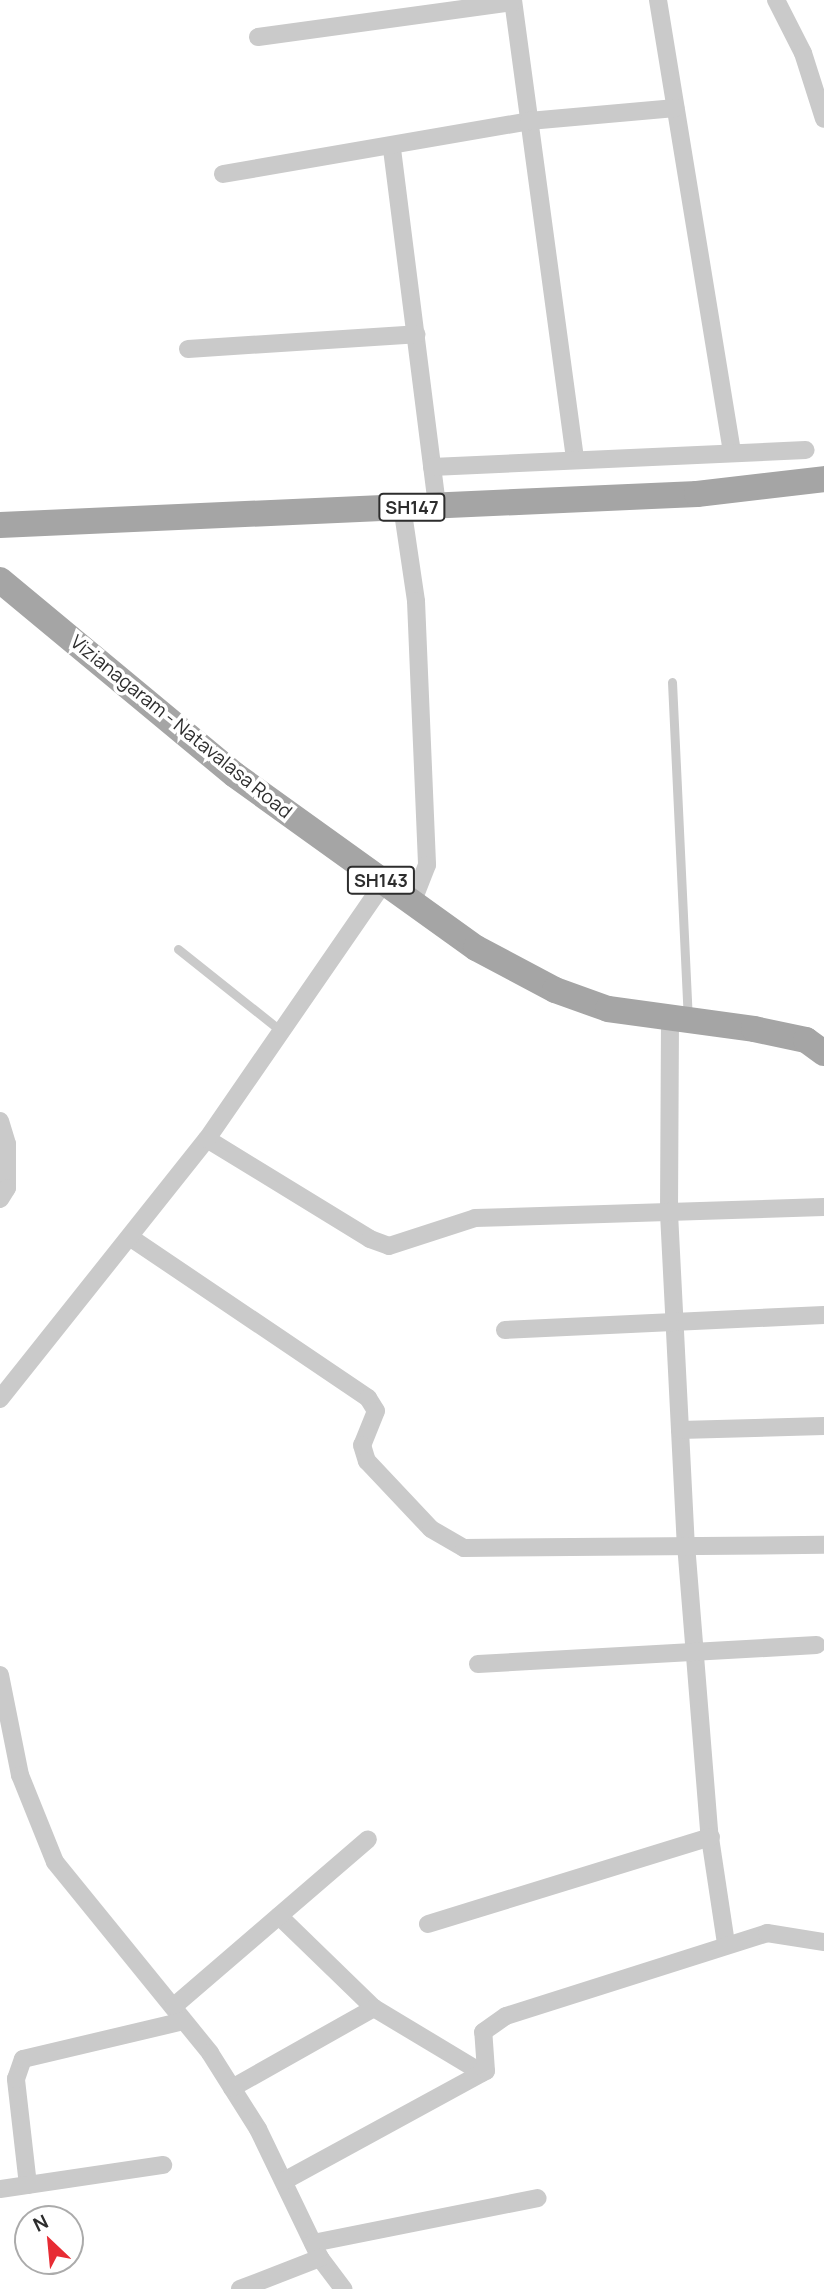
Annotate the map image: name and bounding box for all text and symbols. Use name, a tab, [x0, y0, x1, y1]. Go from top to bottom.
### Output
road number: SH147	[377, 492, 447, 522]
street label: Vizianagaram - Natavalasa Road	[66, 631, 296, 823]
road number: SH143	[346, 866, 416, 894]
north arrow	[14, 2205, 84, 2275]
text: N	[29, 2208, 53, 2238]

